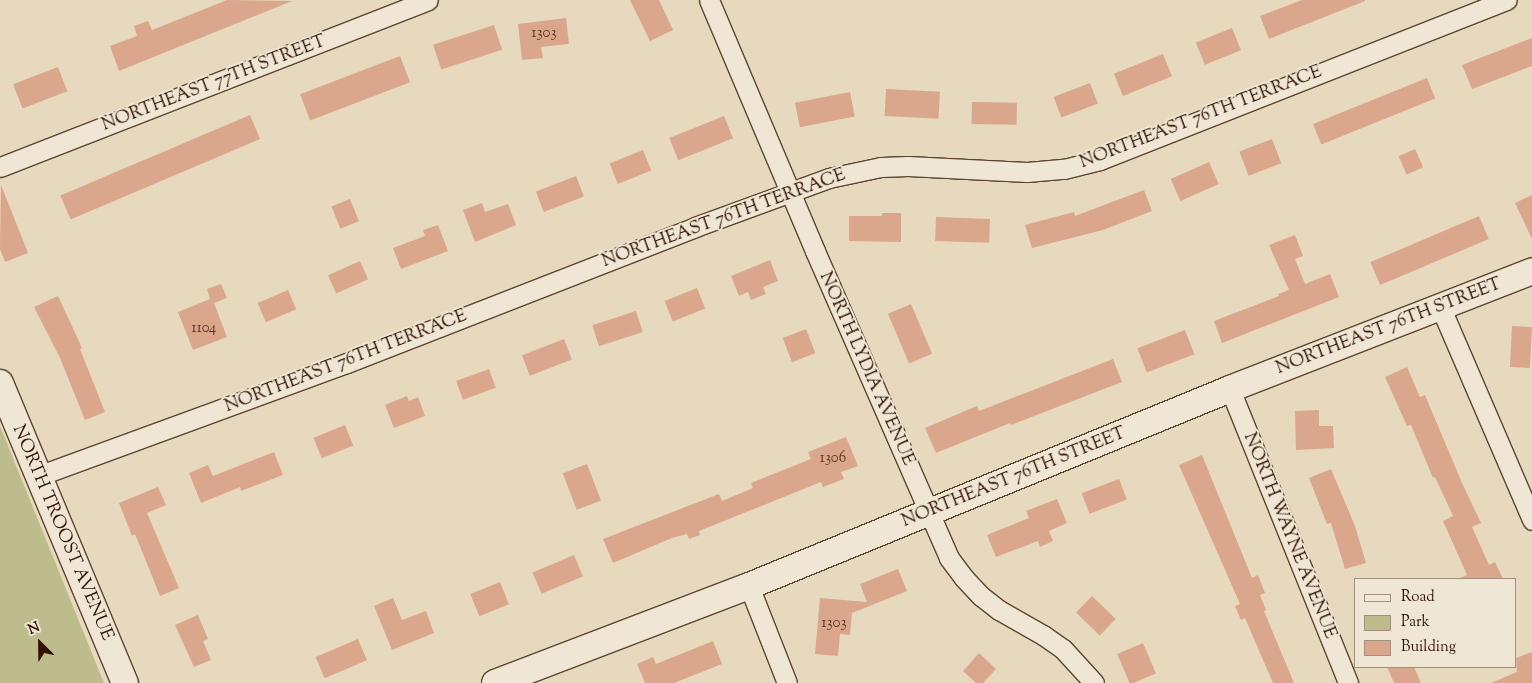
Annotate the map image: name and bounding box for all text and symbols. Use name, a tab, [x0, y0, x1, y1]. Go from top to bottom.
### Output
house number: 1303	[531, 25, 557, 43]
street label: NORTHEAST 77TH STREET	[99, 31, 329, 137]
street label: NORTHEAST 76TH TERRACE	[1077, 62, 1325, 174]
street label: NORTHEAST 76TH TERRACE	[599, 165, 849, 273]
street label: NORTH LYDIA AVENUE	[814, 269, 918, 469]
street label: NORTHEAST 76TH STREET	[1273, 274, 1505, 380]
street label: NORTHEAST 76TH TERRACE	[222, 306, 470, 418]
house number: 1104	[192, 320, 216, 338]
street label: NORTH TROOST AVENUE	[7, 422, 117, 644]
street label: NORTHEAST 76TH STREET	[899, 423, 1129, 533]
street label: NORTH WAYNE AVENUE	[1238, 430, 1340, 642]
house number: 1306	[820, 450, 846, 468]
legend	[1354, 578, 1517, 668]
text: Road	[1401, 587, 1435, 608]
text: Park	[1401, 612, 1430, 633]
house number: 1303	[821, 615, 847, 633]
north arrow	[15, 618, 65, 668]
text: Building	[1401, 637, 1456, 658]

